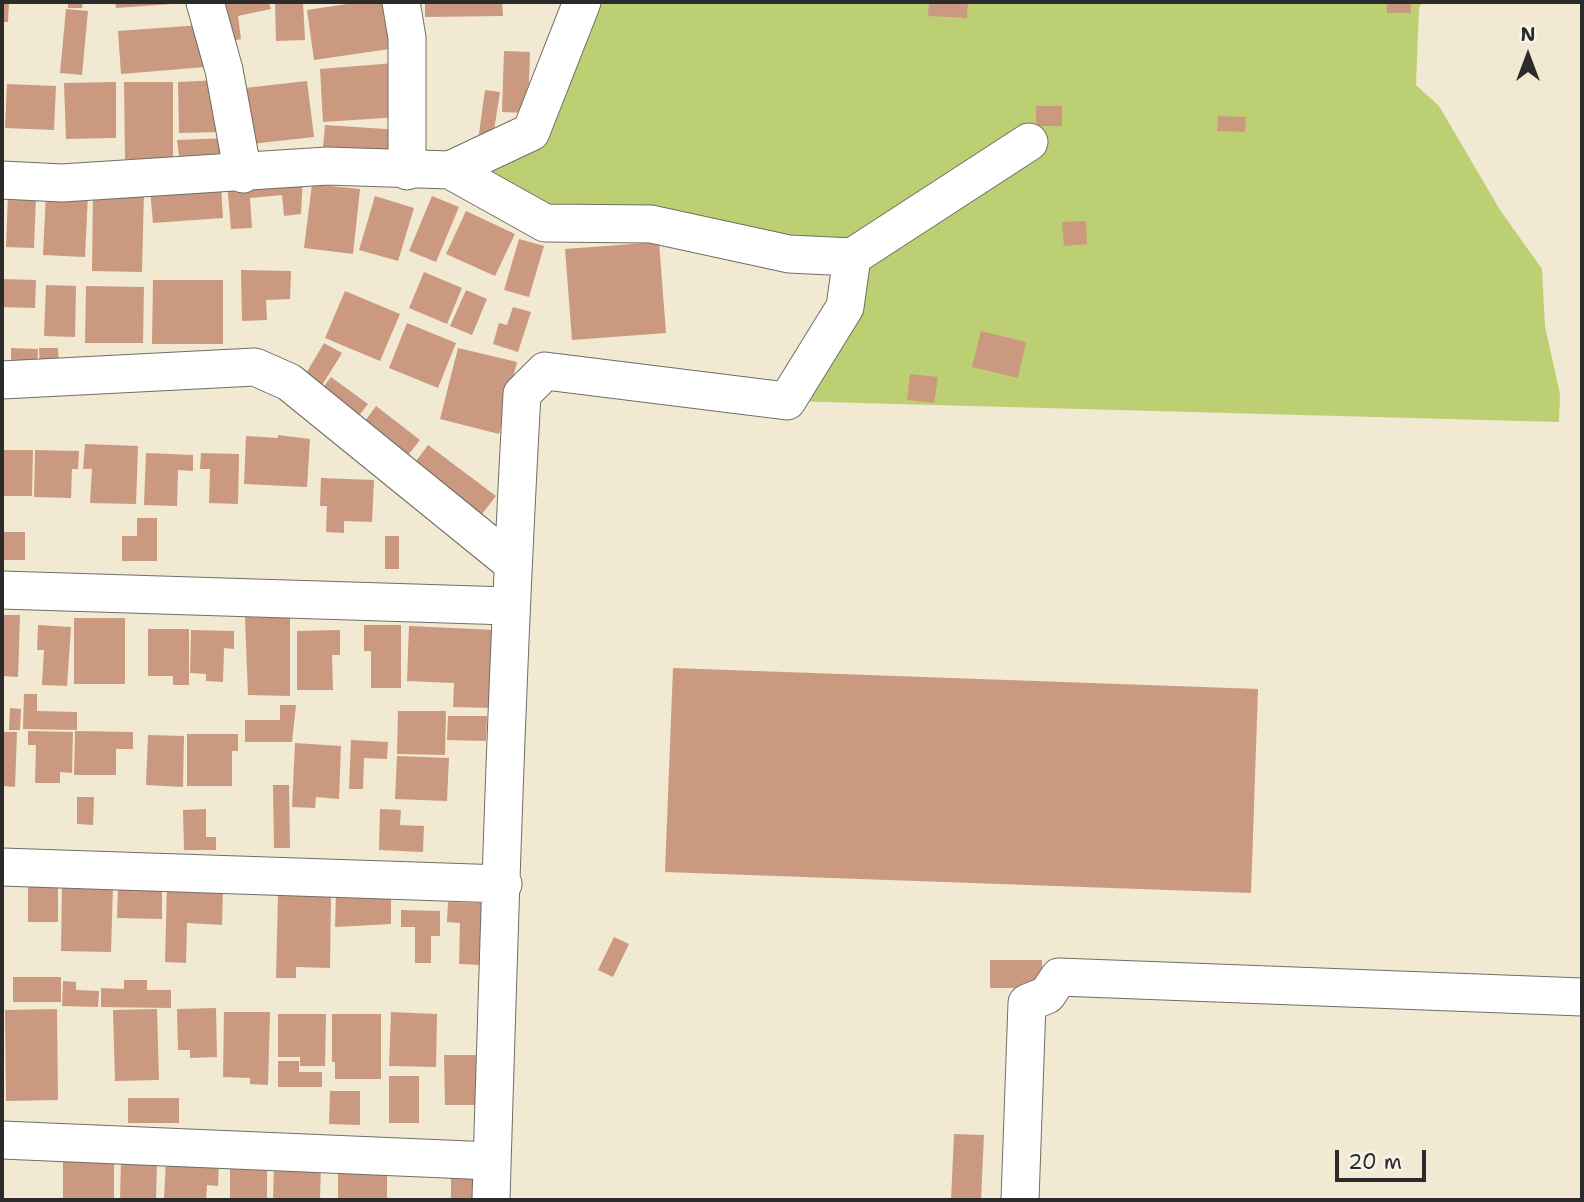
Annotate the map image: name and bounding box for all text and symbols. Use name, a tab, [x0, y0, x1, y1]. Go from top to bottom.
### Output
north arrow	[1493, 21, 1563, 91]
text: N	[1520, 22, 1536, 47]
scale bar	[1339, 1136, 1430, 1180]
text: 20 m	[1348, 1148, 1402, 1176]

